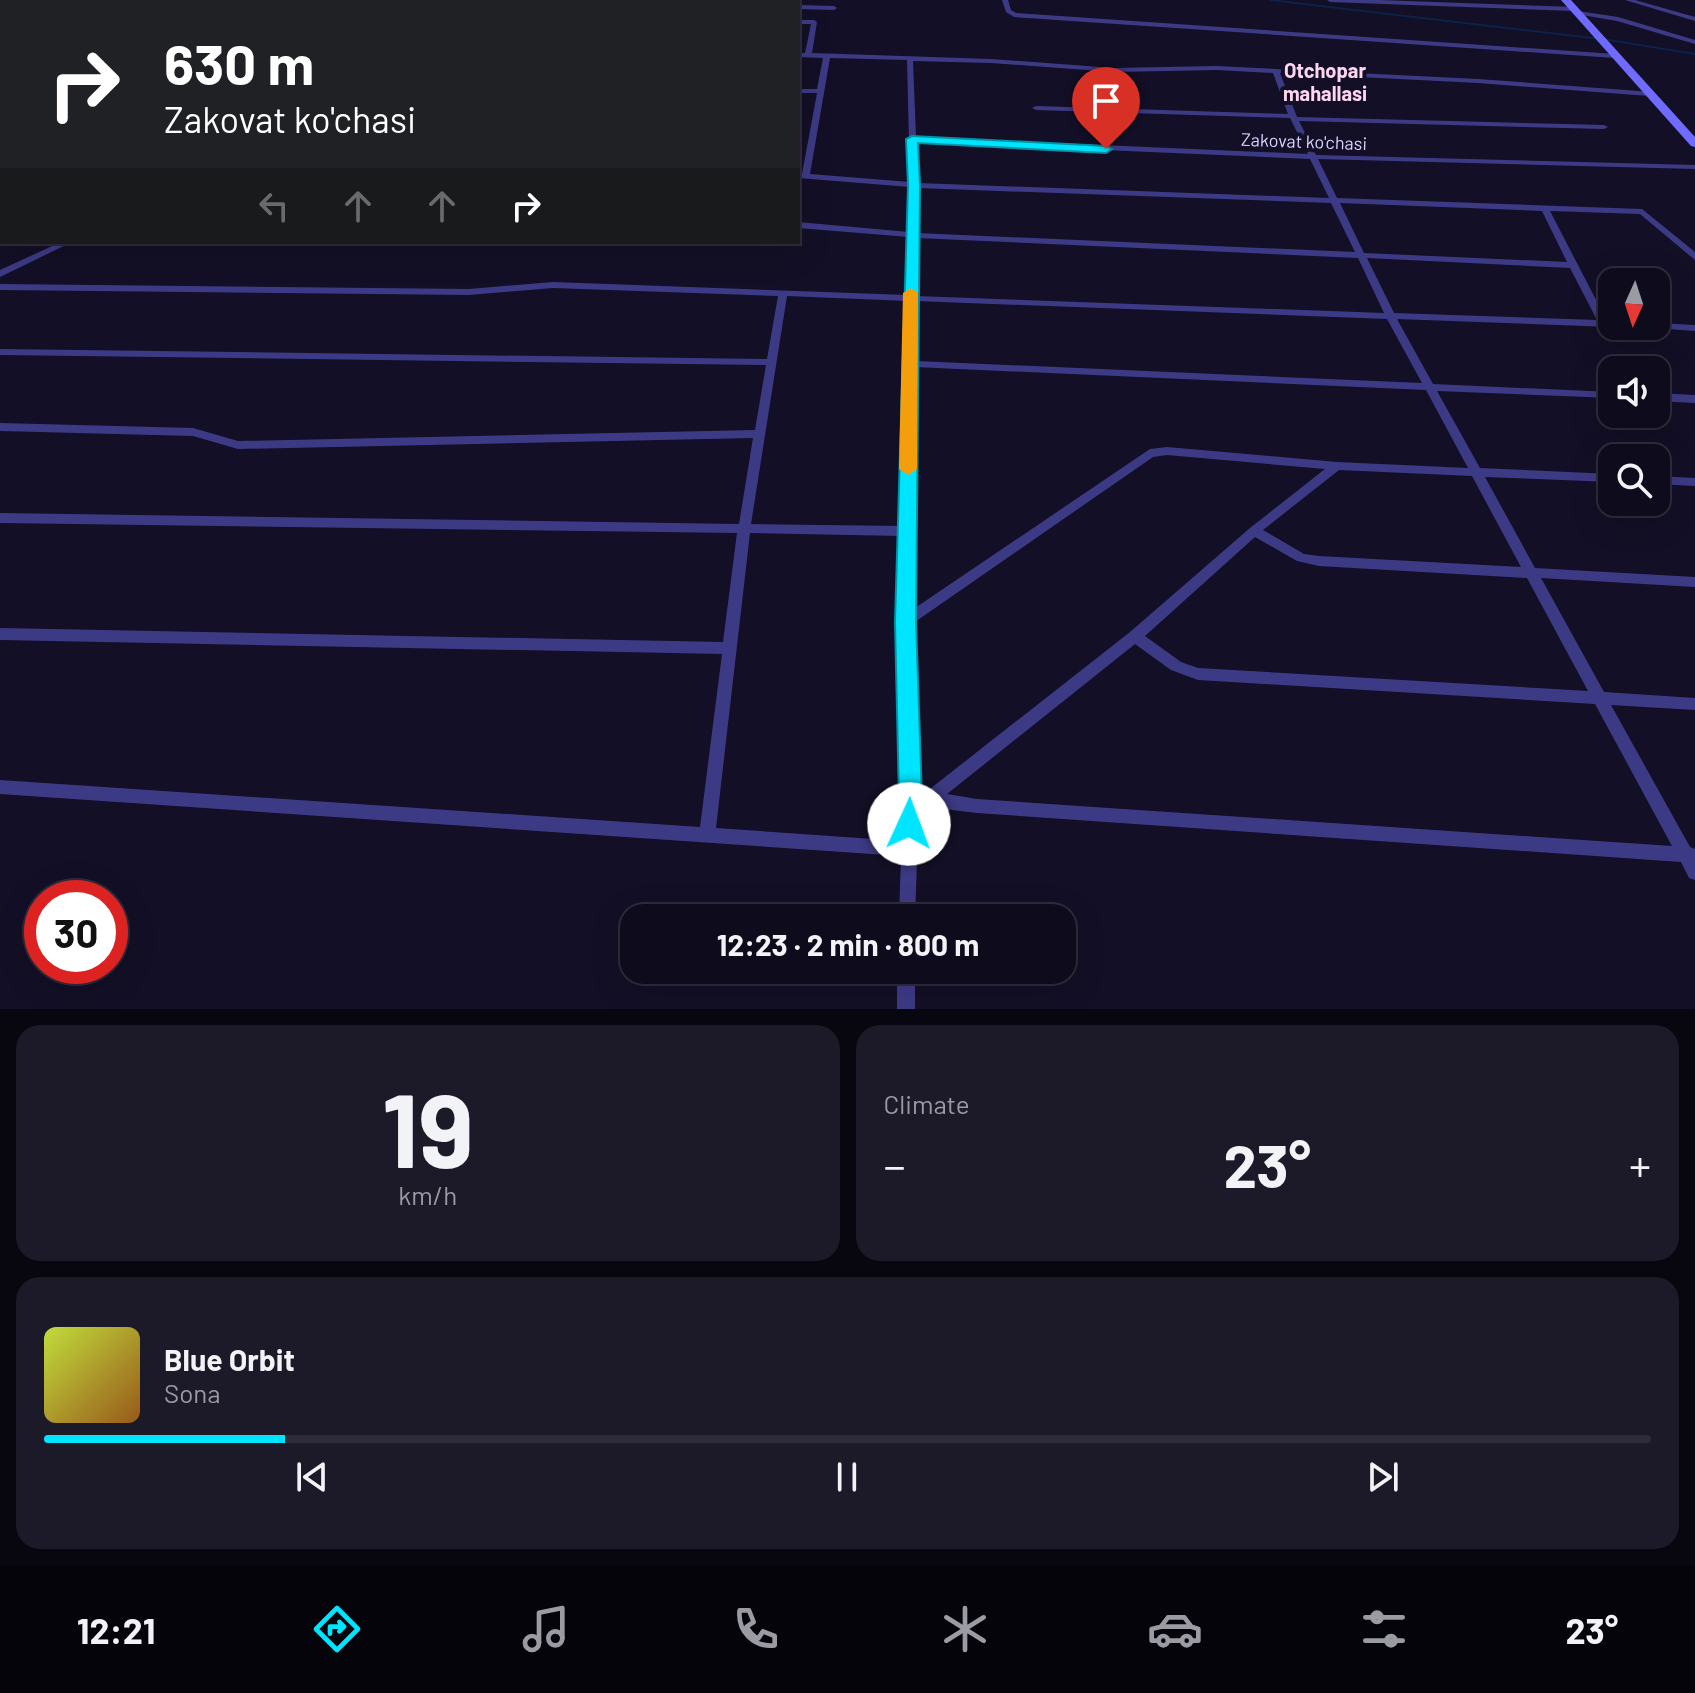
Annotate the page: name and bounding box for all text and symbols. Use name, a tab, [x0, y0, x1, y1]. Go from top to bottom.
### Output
text: 630 m	[164, 29, 314, 96]
icon: right	[32, 32, 136, 136]
district label: Otchopar mahallasi	[1283, 58, 1367, 105]
pin	[1072, 67, 1140, 149]
icon: arrive	[1084, 79, 1128, 123]
text: Zakovat ko'chasi	[164, 97, 416, 140]
street label: Zakovat ko'chasi	[1241, 128, 1367, 154]
icon: left	[252, 184, 296, 228]
icon: ahead	[336, 184, 380, 228]
icon: ahead	[420, 184, 464, 228]
icon: right	[504, 184, 548, 228]
north arrow	[1598, 268, 1670, 340]
map controls	[1598, 268, 1670, 516]
button: sound	[1598, 356, 1670, 428]
button: search	[1598, 444, 1670, 516]
position arrow	[867, 782, 951, 866]
speed limit sign: 30	[24, 880, 128, 984]
text: 12:23 · 2 min · 800 m	[717, 926, 979, 962]
text: 19	[382, 1064, 474, 1189]
text: Climate	[884, 1088, 970, 1119]
text: 23°	[1223, 1128, 1311, 1200]
text: −	[884, 1138, 906, 1191]
text: +	[1629, 1138, 1651, 1191]
text: km/h	[398, 1179, 457, 1210]
text: Blue Orbit	[164, 1341, 295, 1377]
text: Sona	[164, 1377, 221, 1408]
icon: previous	[290, 1455, 334, 1499]
icon: pause	[825, 1455, 869, 1499]
icon: next	[1361, 1455, 1405, 1499]
icon: directions	[309, 1601, 365, 1657]
icon: music	[518, 1601, 574, 1657]
icon: phone	[728, 1601, 784, 1657]
icon: climate	[937, 1601, 993, 1657]
icon: car	[1147, 1601, 1203, 1657]
icon: filters	[1356, 1601, 1412, 1657]
text: 12:21	[77, 1608, 155, 1651]
text: 23°	[1566, 1608, 1618, 1651]

